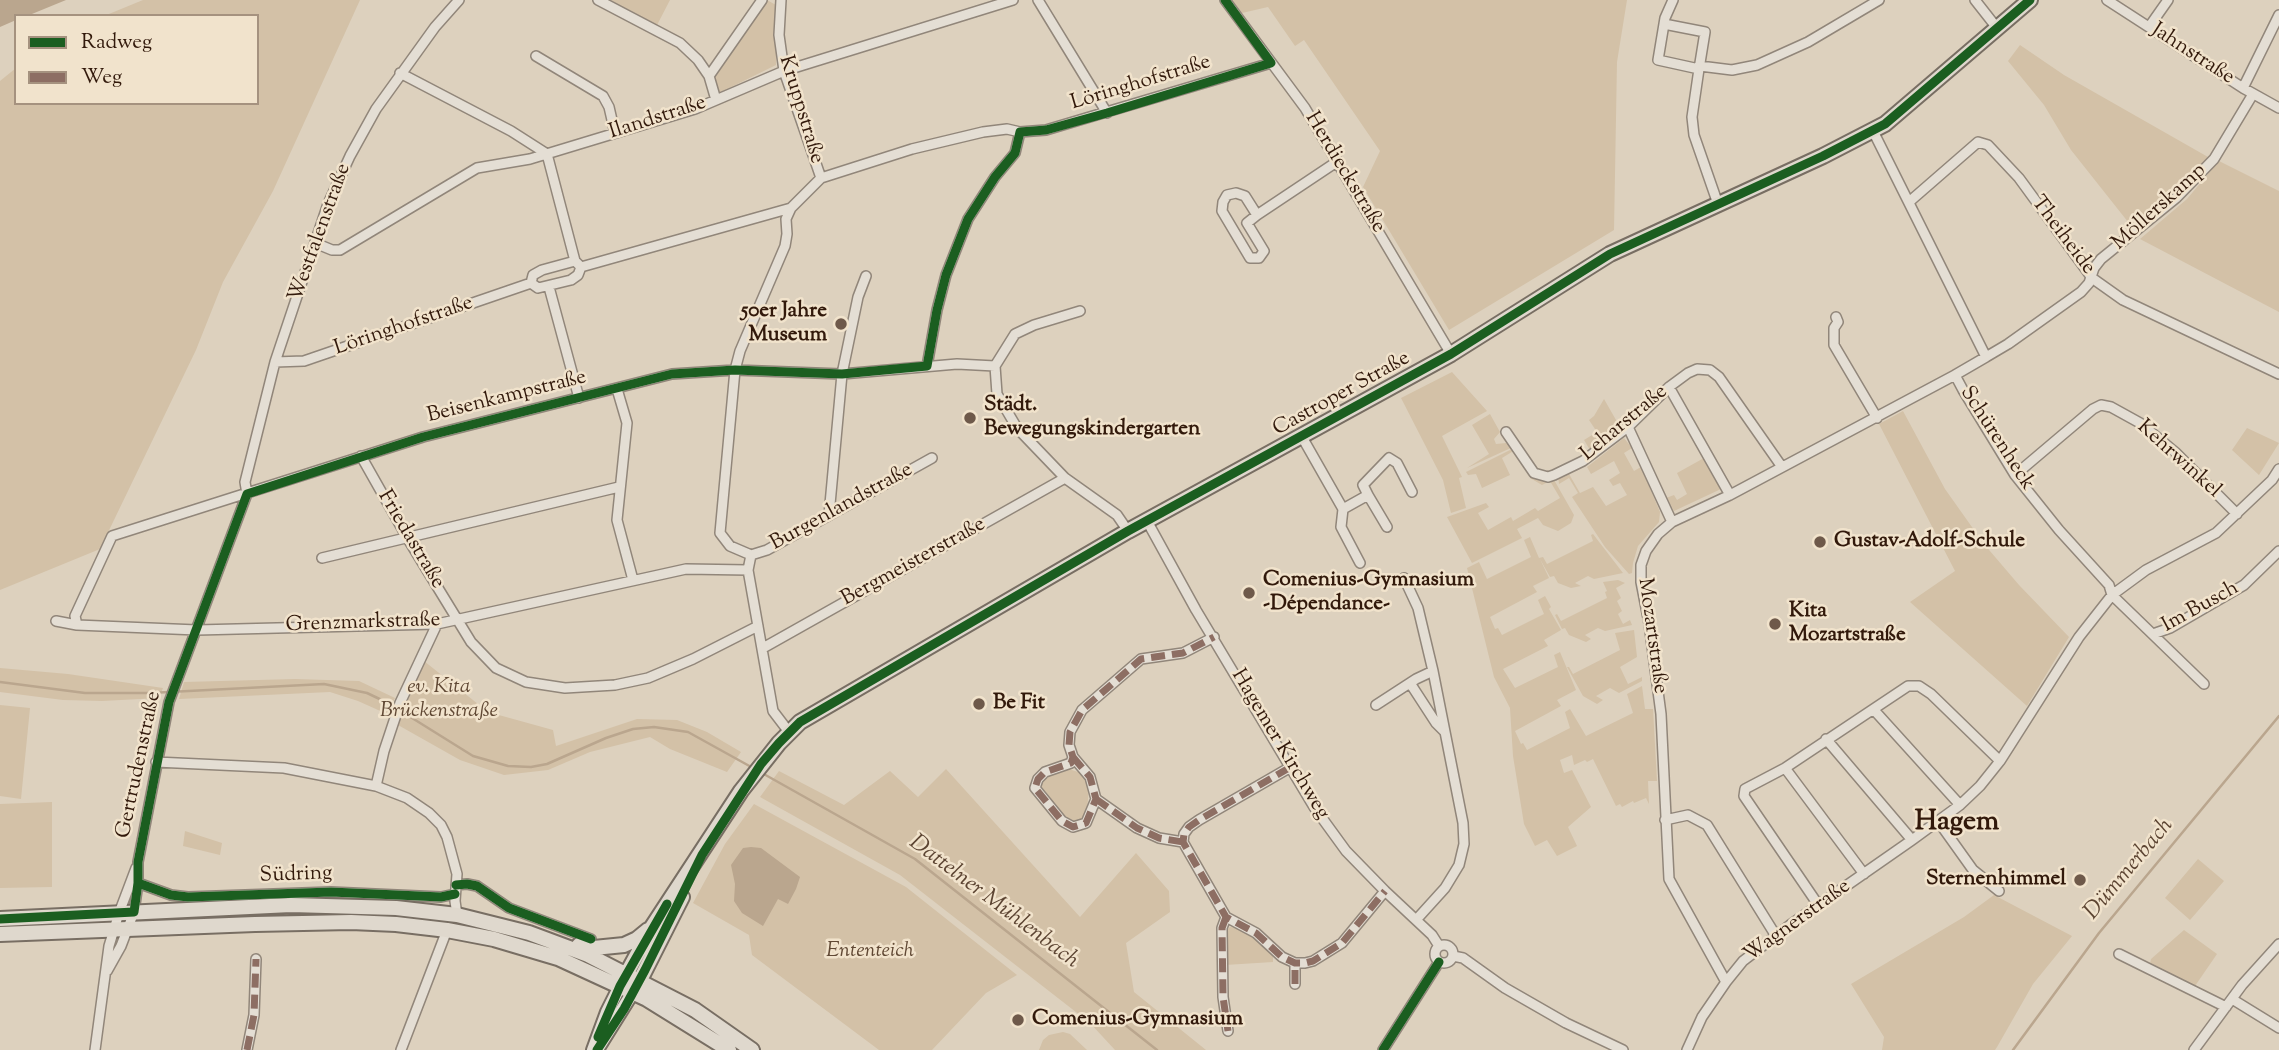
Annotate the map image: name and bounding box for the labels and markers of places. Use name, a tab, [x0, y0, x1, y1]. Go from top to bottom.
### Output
place label: 50er Jahre Museum	[741, 299, 827, 349]
marker: 50er Jahre Museum	[833, 316, 849, 332]
place label: Städt. Bewegungskindergarten	[984, 393, 1200, 443]
marker: Städt. Bewegungskindergarten	[962, 410, 978, 426]
place label: Gustav-Adolf-Schule	[1834, 529, 2025, 555]
marker: Gustav-Adolf-Schule	[1812, 534, 1828, 550]
place label: Comenius-Gymnasium -Dépendance-	[1263, 568, 1474, 618]
marker: Comenius-Gymnasium -Dépendance-	[1241, 585, 1257, 601]
place label: Kita Mozartstraße	[1789, 599, 1906, 649]
marker: Kita Mozartstraße	[1767, 616, 1783, 632]
place label: Be Fit	[993, 691, 1045, 717]
marker: Be Fit	[971, 696, 987, 712]
place label: Sternenhimmel	[1926, 867, 2066, 893]
marker: Sternenhimmel	[2072, 872, 2088, 888]
place label: Comenius-Gymnasium	[1032, 1007, 1243, 1033]
marker: Comenius-Gymnasium	[1010, 1012, 1026, 1028]

